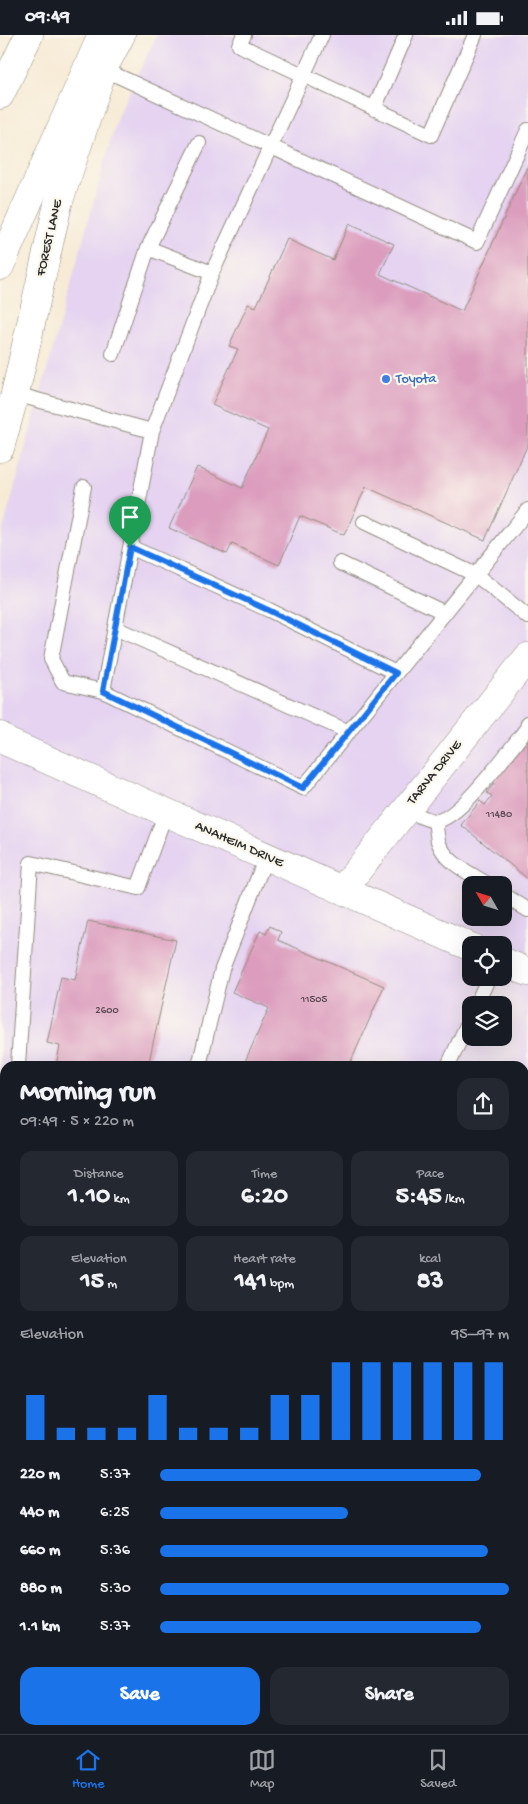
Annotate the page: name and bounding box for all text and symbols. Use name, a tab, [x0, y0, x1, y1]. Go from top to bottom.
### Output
text: 09:49	[25, 6, 70, 29]
street label: FOREST LANE	[33, 197, 67, 279]
place label: Toyota	[395, 371, 438, 388]
marker: Toyota	[380, 373, 392, 385]
pin	[109, 496, 151, 547]
icon: arrive	[116, 503, 144, 531]
street label: TARNA DRIVE	[403, 736, 467, 809]
house number: 11480	[485, 809, 512, 821]
street label: ANAHEIM DRIVE	[192, 818, 287, 873]
north arrow	[462, 876, 512, 926]
map controls	[462, 876, 512, 1046]
button: locate	[462, 936, 512, 986]
house number: 11505	[300, 994, 328, 1006]
button: layers	[462, 996, 512, 1046]
house number: 2600	[95, 1005, 119, 1017]
text: Morning run	[20, 1077, 155, 1110]
button: share	[457, 1078, 509, 1130]
text: 09:49 · 5 × 220 m	[20, 1113, 134, 1132]
text: Distance	[74, 1166, 124, 1183]
text: Time	[252, 1166, 277, 1183]
text: Pace	[416, 1166, 444, 1183]
text: 1.10	[68, 1183, 110, 1212]
text: 6:20	[241, 1183, 288, 1212]
text: 5:45	[396, 1183, 442, 1212]
text: km	[110, 1191, 130, 1208]
text: /km	[442, 1191, 465, 1208]
text: Elevation	[71, 1251, 127, 1268]
text: Heart rate	[233, 1251, 296, 1268]
text: kcal	[419, 1251, 441, 1268]
text: 15	[81, 1268, 104, 1297]
text: 141	[235, 1268, 267, 1297]
text: 83	[417, 1268, 444, 1297]
text: m	[104, 1276, 117, 1293]
text: bpm	[267, 1276, 294, 1293]
text: Elevation	[20, 1326, 84, 1345]
text: 95–97 m	[451, 1326, 509, 1345]
text: 220 m	[20, 1466, 60, 1485]
text: 5:37	[100, 1466, 130, 1485]
text: 440 m	[20, 1504, 59, 1523]
text: 6:25	[100, 1504, 129, 1523]
text: 660 m	[20, 1542, 60, 1561]
text: 5:36	[100, 1542, 130, 1561]
text: 880 m	[20, 1580, 62, 1599]
text: 5:30	[100, 1580, 131, 1599]
text: 1.1 km	[20, 1618, 60, 1637]
text: 5:37	[100, 1618, 130, 1637]
button: Save	[20, 1667, 260, 1725]
button: Share	[270, 1667, 509, 1725]
tab: Home	[72, 1746, 104, 1793]
tab: Map	[248, 1746, 276, 1793]
tab: Saved	[420, 1746, 456, 1793]

